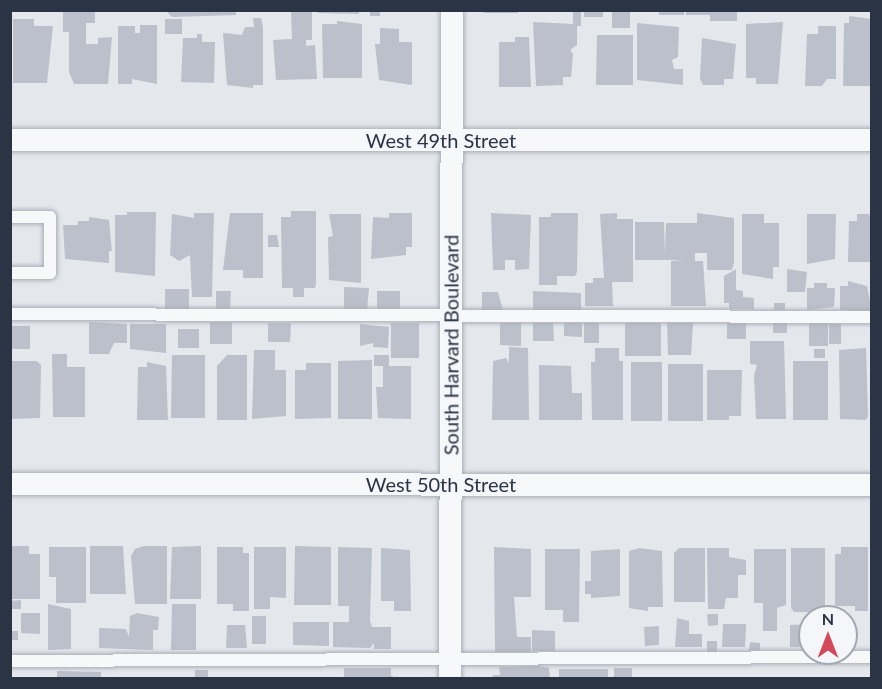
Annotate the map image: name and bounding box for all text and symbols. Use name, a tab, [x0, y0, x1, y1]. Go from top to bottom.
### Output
street label: West 49th Street	[366, 128, 516, 152]
street label: South Harvard Boulevard	[439, 235, 463, 455]
street label: West 50th Street	[366, 472, 516, 496]
north arrow	[798, 605, 858, 665]
text: N	[822, 609, 834, 628]

